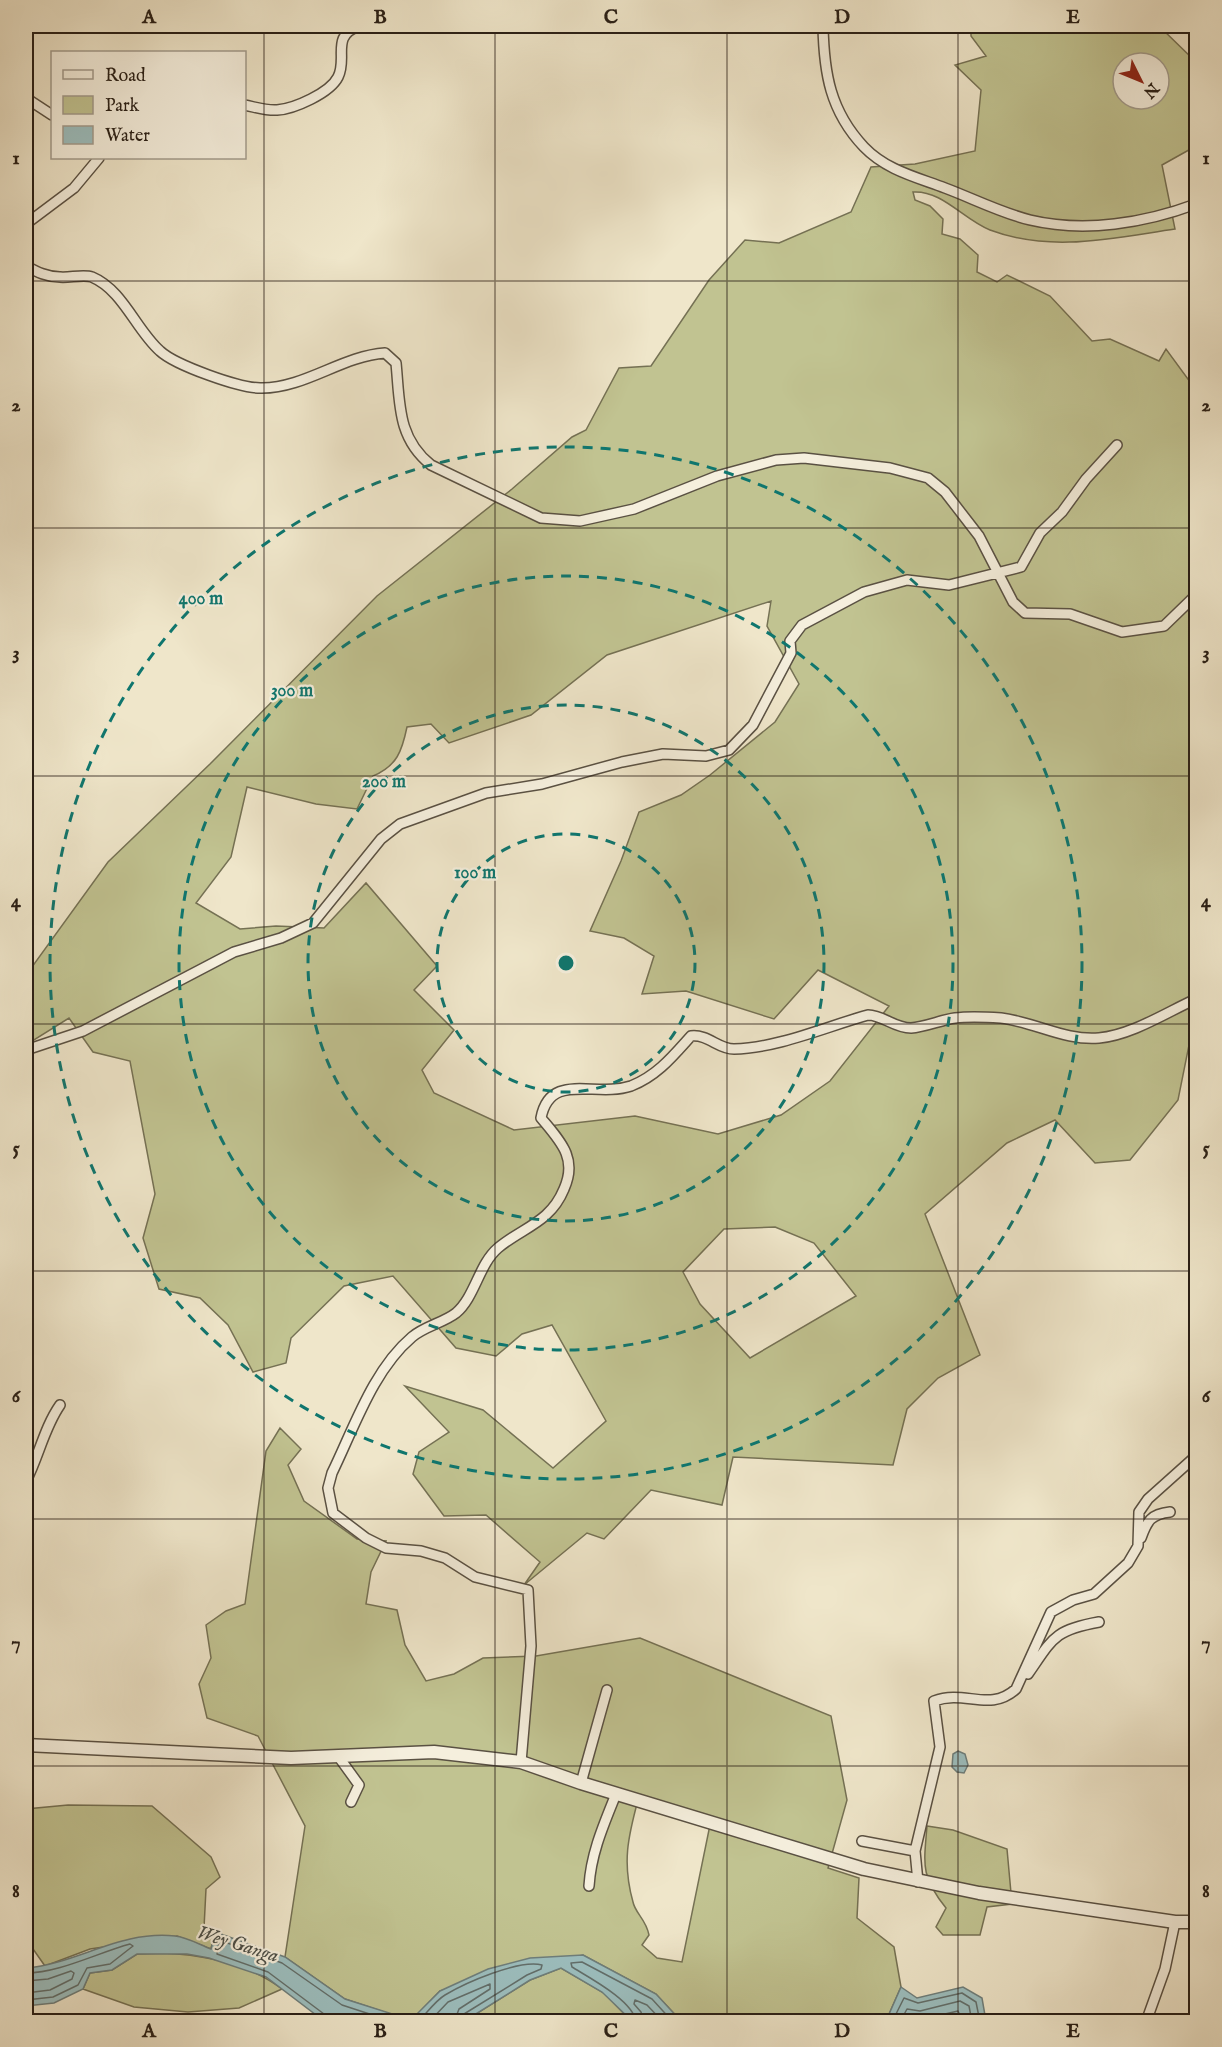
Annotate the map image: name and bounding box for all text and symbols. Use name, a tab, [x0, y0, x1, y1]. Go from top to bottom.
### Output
text: A	[141, 5, 157, 30]
text: B	[373, 5, 387, 30]
text: C	[604, 5, 618, 30]
text: D	[834, 5, 850, 30]
text: E	[1066, 5, 1080, 30]
legend	[51, 51, 246, 159]
north arrow	[1111, 51, 1171, 111]
text: Road	[105, 65, 146, 88]
text: N	[1138, 77, 1163, 102]
text: Park	[105, 95, 140, 118]
text: Water	[105, 125, 150, 148]
text: 1	[12, 146, 20, 171]
text: 1	[1202, 146, 1210, 171]
text: 2	[11, 393, 21, 418]
text: 2	[1201, 393, 1211, 418]
text: 400 m	[179, 588, 223, 611]
text: 3	[12, 641, 20, 666]
text: 3	[1202, 641, 1210, 666]
text: 300 m	[271, 680, 313, 703]
text: 200 m	[362, 771, 406, 794]
text: 100 m	[454, 862, 496, 885]
text: 4	[11, 889, 22, 914]
text: 4	[1201, 889, 1212, 914]
centre of rings	[556, 953, 576, 973]
text: 5	[12, 1136, 20, 1161]
text: 5	[1202, 1136, 1210, 1161]
text: 6	[12, 1384, 22, 1409]
text: 6	[1202, 1384, 1212, 1409]
text: 7	[11, 1631, 21, 1656]
text: 7	[1201, 1631, 1211, 1656]
text: 8	[12, 1879, 20, 1904]
text: 8	[1202, 1879, 1210, 1904]
water label: Wey Ganga	[193, 1920, 281, 1970]
text: A	[141, 2019, 157, 2044]
text: B	[373, 2019, 387, 2044]
text: C	[604, 2019, 618, 2044]
text: D	[834, 2019, 850, 2044]
text: E	[1066, 2019, 1080, 2044]

